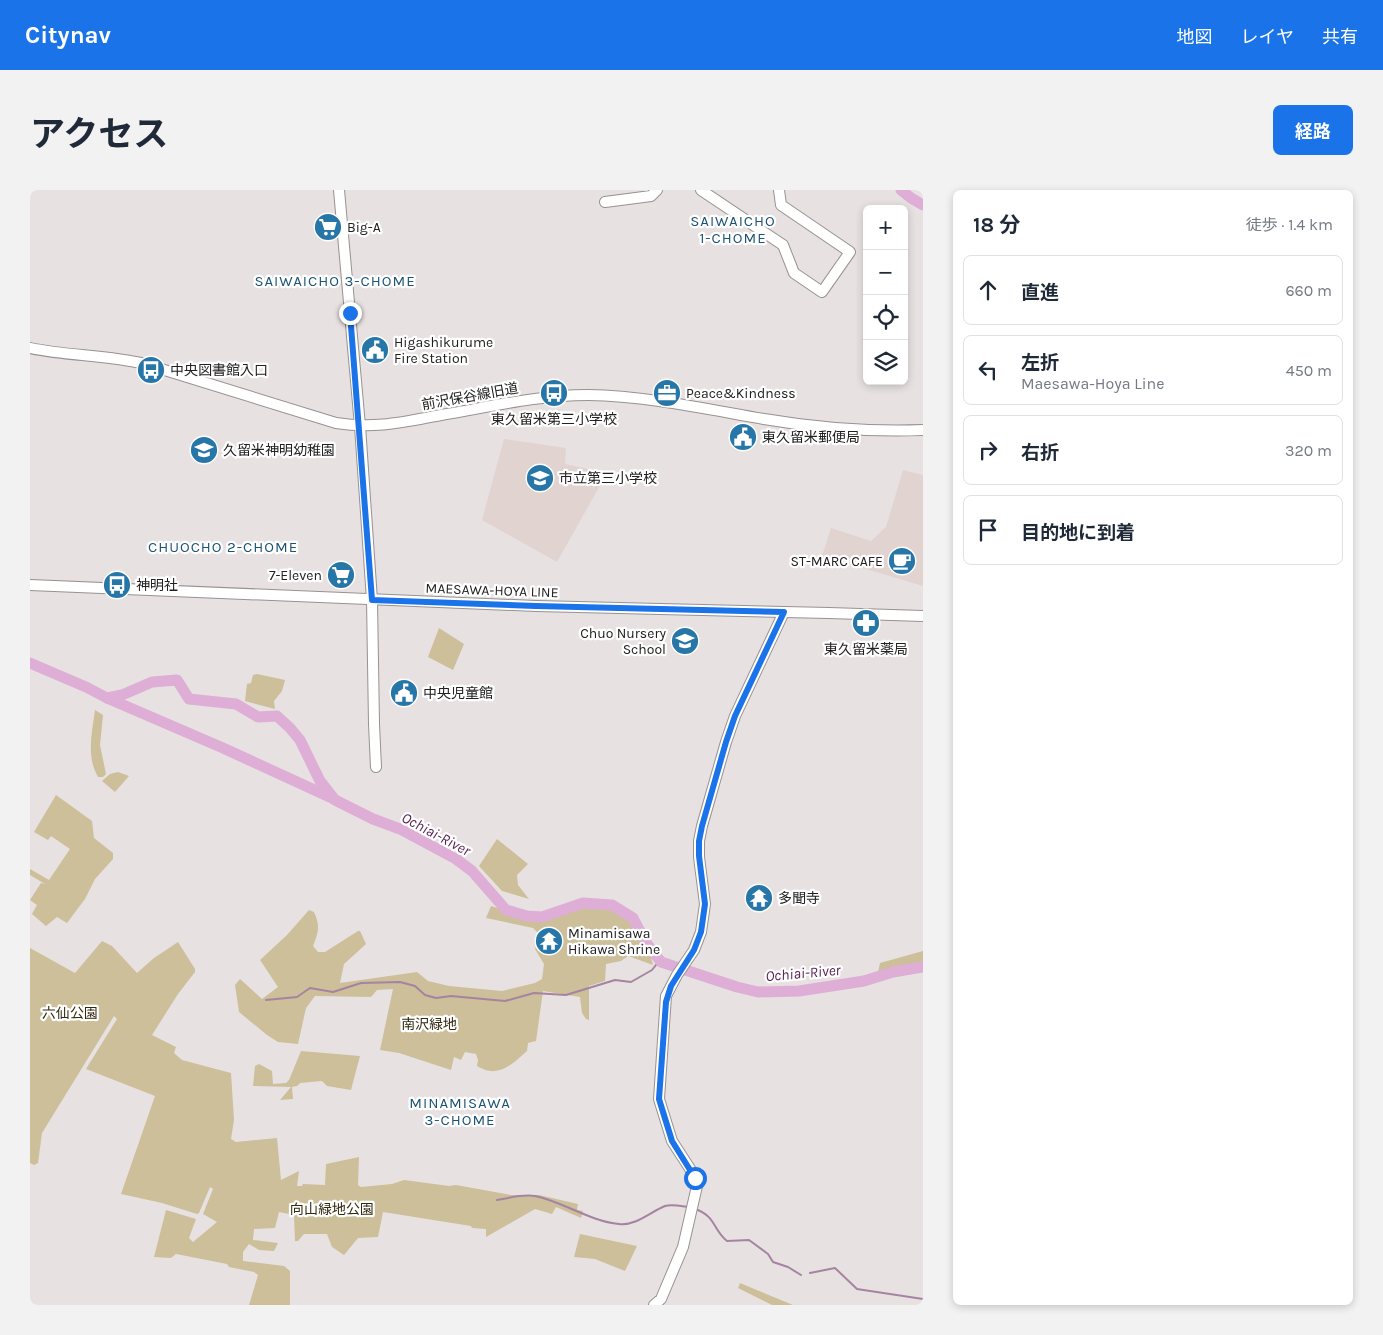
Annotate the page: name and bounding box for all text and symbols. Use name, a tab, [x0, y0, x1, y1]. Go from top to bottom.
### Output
text: Citynav	[25, 21, 111, 49]
text: 地図	[1177, 26, 1213, 48]
text: レイヤ	[1241, 26, 1294, 48]
text: 共有	[1322, 26, 1358, 48]
button: 経路	[1273, 105, 1353, 155]
text: アクセス	[30, 114, 168, 155]
map controls	[863, 205, 908, 385]
button: +	[863, 205, 908, 250]
supermarket icon: Big-A	[313, 212, 343, 242]
district label: SAIWAICHO 1-CHOME	[690, 212, 776, 247]
text: 18 分	[973, 213, 1020, 237]
text: 徒歩 · 1.4 km	[1246, 215, 1333, 234]
place label: Big-A	[347, 219, 381, 236]
button: −	[863, 250, 908, 295]
district label: SAIWAICHO 3-CHOME	[254, 272, 416, 290]
icon: ahead	[974, 276, 1002, 304]
text: 660 m	[1285, 281, 1332, 300]
text: 直進	[1021, 282, 1059, 304]
button: locate	[863, 295, 908, 340]
route end	[339, 302, 362, 325]
place label: Higashikurume Fire Station	[394, 334, 493, 367]
public building icon: Higashikurume Fire Station	[360, 335, 390, 365]
button: layers	[863, 340, 908, 385]
text: 左折	[1021, 352, 1059, 374]
bus stop icon: 中央図書館入口	[136, 355, 166, 385]
icon: left	[974, 356, 1002, 384]
text: 450 m	[1286, 361, 1332, 380]
place label: 中央図書館入口	[170, 362, 268, 379]
text: Maesawa-Hoya Line	[1021, 374, 1164, 393]
bus stop icon: 東久留米第三小学校	[539, 378, 569, 408]
office icon: Peace&Kindness	[652, 378, 682, 408]
street label: 前沢保谷線旧道	[420, 380, 520, 413]
place label: Peace&Kindness	[686, 385, 796, 402]
place label: 東久留米第三小学校	[491, 411, 617, 428]
public building icon: 東久留米郵便局	[728, 422, 758, 452]
place label: 東久留米郵便局	[762, 429, 860, 446]
school or university icon: 久留米神明幼稚園	[189, 435, 219, 465]
icon: right	[974, 436, 1002, 464]
text: 320 m	[1285, 441, 1332, 460]
place label: 久留米神明幼稚園	[223, 442, 335, 459]
text: 右折	[1021, 442, 1059, 464]
school or university icon: 市立第三小学校	[525, 463, 555, 493]
place label: 市立第三小学校	[559, 470, 657, 487]
icon: arrive	[974, 516, 1002, 544]
text: 目的地に到着	[1021, 522, 1135, 544]
district label: CHUOCHO 2-CHOME	[148, 538, 298, 556]
cafe icon: ST-MARC CAFE	[887, 546, 917, 576]
place label: ST-MARC CAFE	[790, 553, 883, 570]
supermarket icon: 7-Eleven	[326, 560, 356, 590]
place label: 7-Eleven	[269, 567, 322, 584]
bus stop icon: 神明社	[102, 570, 132, 600]
place label: 神明社	[136, 577, 178, 594]
street label: MAESAWA-HOYA LINE	[425, 580, 559, 601]
pharmacy icon: 東久留米薬局	[851, 608, 881, 638]
place label: Chuo Nursery School	[580, 625, 666, 658]
school or university icon: Chuo Nursery School	[670, 626, 700, 656]
place label: 東久留米薬局	[824, 641, 908, 658]
public building icon: 中央児童館	[389, 678, 419, 708]
place label: 中央児童館	[423, 685, 493, 702]
water label: Ochiai-River	[399, 808, 474, 860]
temple icon: 多聞寺	[744, 883, 774, 913]
place label: 多聞寺	[778, 890, 820, 907]
place label: Minamisawa Hikawa Shrine	[568, 925, 660, 958]
temple icon: Minamisawa Hikawa Shrine	[534, 926, 564, 956]
water label: Ochiai-River	[765, 961, 842, 985]
park label: 六仙公園	[42, 1005, 98, 1022]
park label: 南沢緑地	[401, 1016, 457, 1033]
district label: MINAMISAWA 3-CHOME	[409, 1094, 511, 1129]
route start	[684, 1167, 707, 1190]
park label: 向山緑地公園	[290, 1201, 374, 1218]

